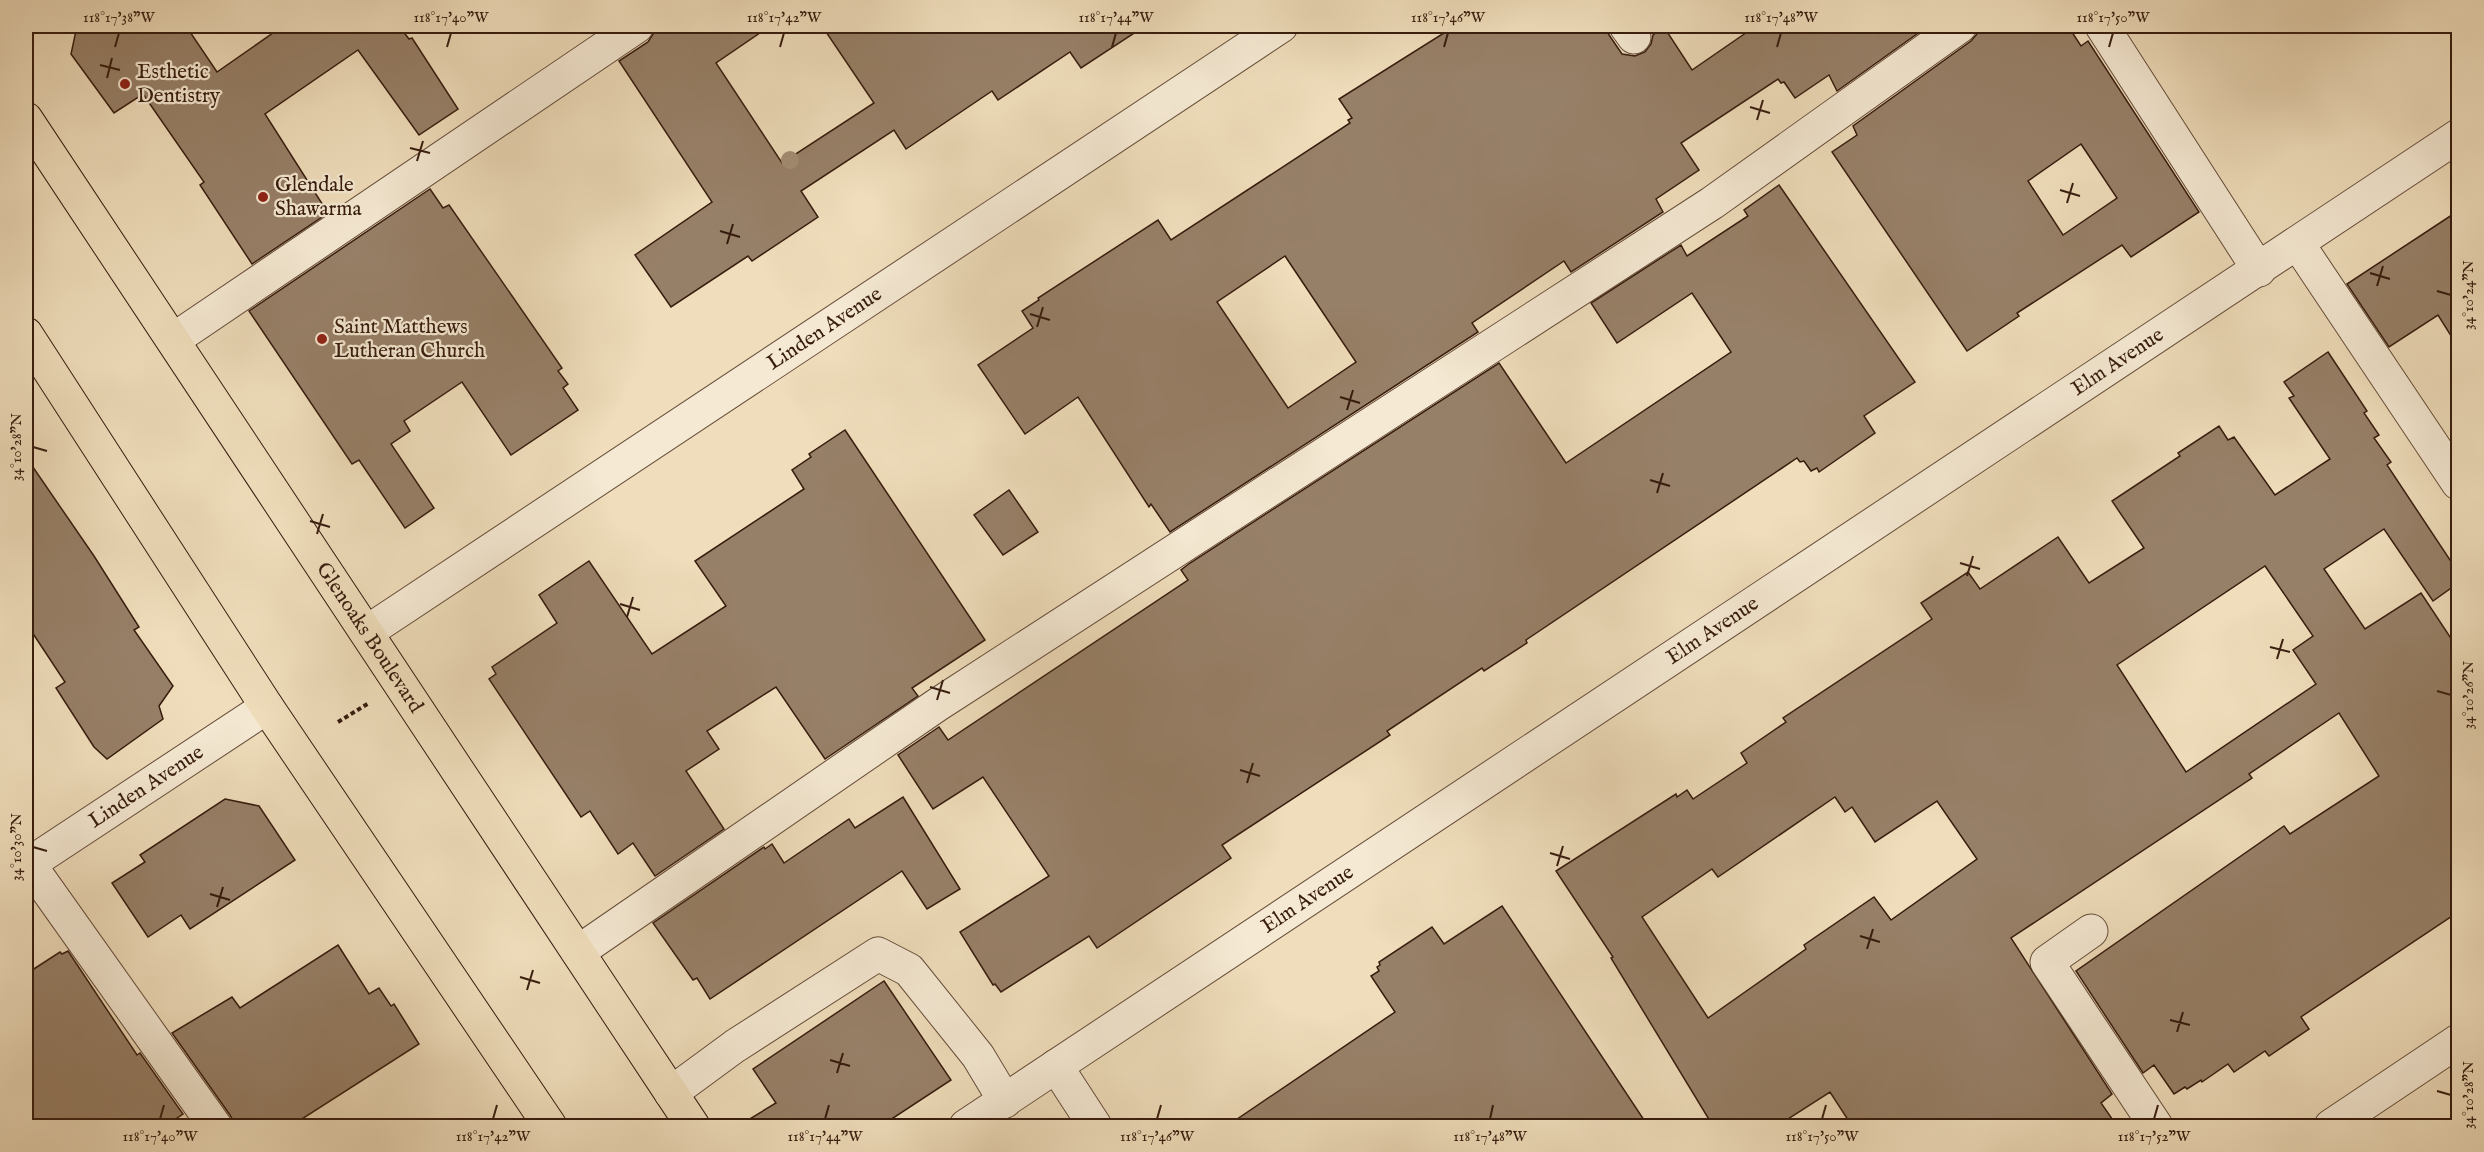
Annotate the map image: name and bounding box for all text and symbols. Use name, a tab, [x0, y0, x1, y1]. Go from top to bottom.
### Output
text: 118°17'38"W	[83, 8, 156, 27]
text: 118°17'40"W	[413, 8, 489, 27]
text: 118°17'42"W	[747, 8, 822, 27]
text: 118°17'44"W	[1078, 8, 1154, 27]
text: 118°17'46"W	[1411, 8, 1486, 27]
text: 118°17'48"W	[1744, 8, 1818, 27]
text: 118°17'50"W	[2076, 8, 2150, 27]
place label: Esthetic Dentistry	[137, 59, 221, 110]
marker: Esthetic Dentistry	[118, 77, 132, 91]
place label: Glendale Shawarma	[275, 172, 363, 223]
marker: Glendale Shawarma	[256, 190, 270, 204]
text: 34°10'24"N	[2459, 260, 2478, 330]
street label: Linden Avenue	[762, 281, 888, 377]
place label: Saint Matthews Lutheran Church	[334, 314, 485, 365]
street label: Elm Avenue	[2066, 321, 2169, 402]
marker: Saint Matthews Lutheran Church	[315, 332, 329, 346]
text: 34°10'28"N	[7, 413, 26, 481]
street label: Glenoaks Boulevard	[310, 557, 430, 719]
street label: Elm Avenue	[1661, 590, 1764, 671]
text: 34°10'26"N	[2459, 661, 2478, 729]
street label: Linden Avenue	[83, 739, 209, 834]
text: 34°10'30"N	[7, 813, 26, 881]
street label: Elm Avenue	[1256, 859, 1359, 940]
text: 34°10'28"N	[2459, 1061, 2478, 1129]
text: 118°17'40"W	[122, 1127, 198, 1146]
text: 118°17'42"W	[456, 1127, 531, 1146]
text: 118°17'44"W	[787, 1127, 863, 1146]
text: 118°17'46"W	[1120, 1127, 1195, 1146]
text: 118°17'48"W	[1453, 1127, 1527, 1146]
text: 118°17'50"W	[1785, 1127, 1859, 1146]
text: 118°17'52"W	[2118, 1127, 2191, 1146]

